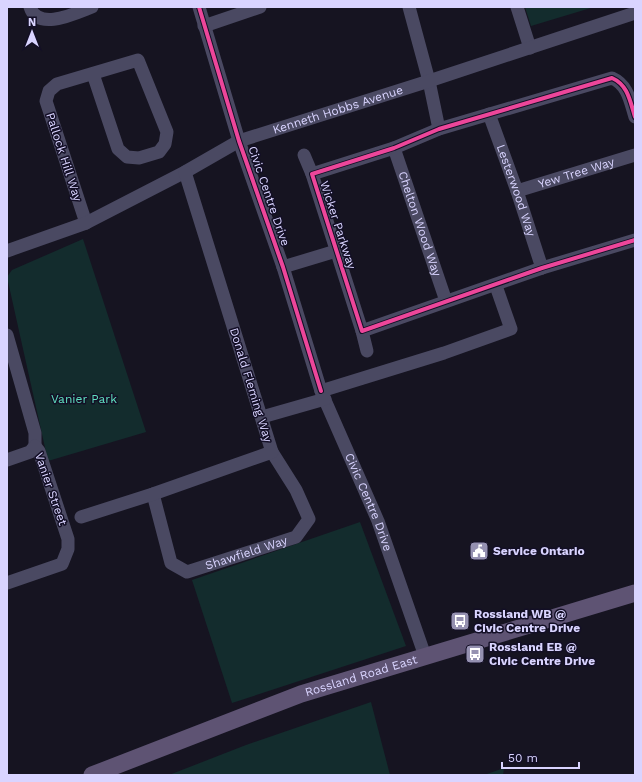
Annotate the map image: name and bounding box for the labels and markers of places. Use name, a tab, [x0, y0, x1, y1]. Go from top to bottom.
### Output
public building icon: Service Ontario	[468, 540, 490, 562]
place label: Service Ontario	[493, 544, 585, 558]
place label: Rossland WB @ Civic Centre Drive	[474, 607, 580, 635]
bus stop icon: Rossland WB @ Civic Centre Drive	[449, 610, 471, 632]
place label: Rossland EB @ Civic Centre Drive	[489, 640, 595, 668]
bus stop icon: Rossland EB @ Civic Centre Drive	[464, 643, 486, 665]

